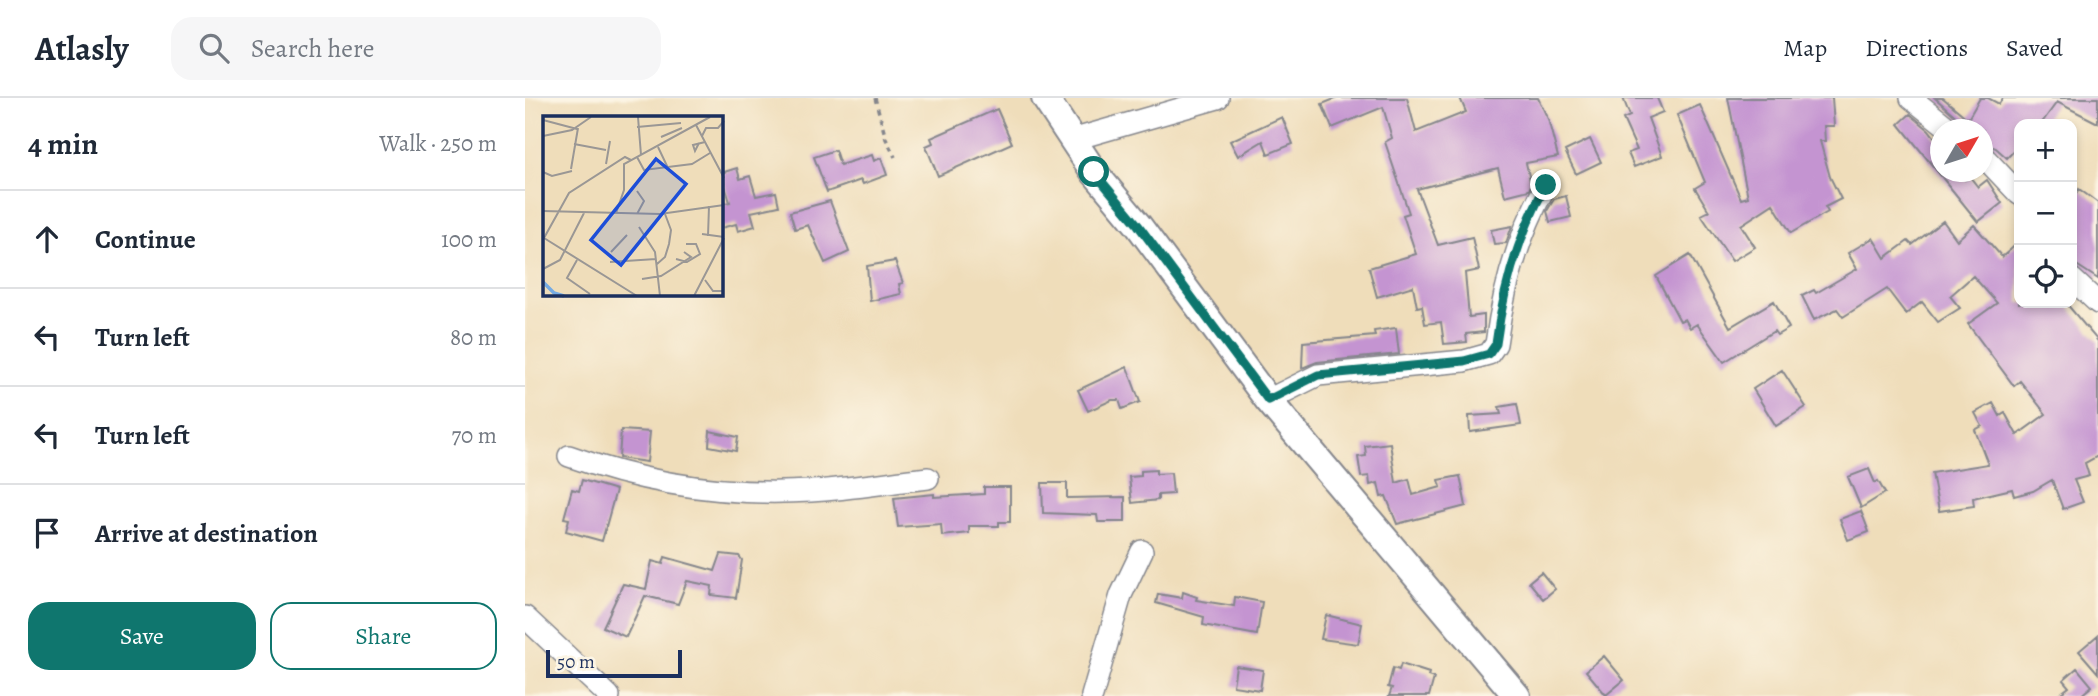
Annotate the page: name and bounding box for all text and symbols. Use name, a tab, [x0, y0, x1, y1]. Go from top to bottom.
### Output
search box	[171, 17, 661, 80]
text: Atlasly	[35, 26, 129, 71]
icon: search	[195, 29, 233, 67]
text: Search here	[251, 31, 374, 66]
text: Map	[1783, 32, 1827, 64]
text: Directions	[1865, 32, 1968, 64]
text: Saved	[2006, 32, 2063, 64]
inset map	[543, 116, 723, 296]
north arrow	[1930, 119, 1993, 182]
map controls	[2014, 119, 2077, 308]
button: +	[2014, 119, 2077, 182]
text: 4 min	[28, 124, 98, 164]
text: Walk · 250 m	[379, 128, 497, 159]
route start	[1078, 156, 1109, 187]
route end	[1530, 169, 1561, 200]
button: −	[2014, 182, 2077, 245]
icon: ahead	[28, 220, 66, 258]
text: Continue	[95, 222, 196, 257]
text: 100 m	[441, 224, 497, 255]
button: locate	[2014, 245, 2077, 308]
icon: left	[28, 318, 66, 356]
text: Turn left	[95, 320, 190, 355]
text: 80 m	[450, 322, 497, 353]
icon: left	[28, 416, 66, 454]
text: Turn left	[95, 418, 190, 453]
text: 70 m	[451, 420, 497, 451]
icon: arrive	[28, 514, 66, 552]
text: Arrive at destination	[95, 516, 318, 551]
button: Save	[28, 602, 256, 670]
button: Share	[270, 602, 497, 670]
scale bar	[546, 647, 683, 679]
text: 50 m	[557, 649, 595, 675]

